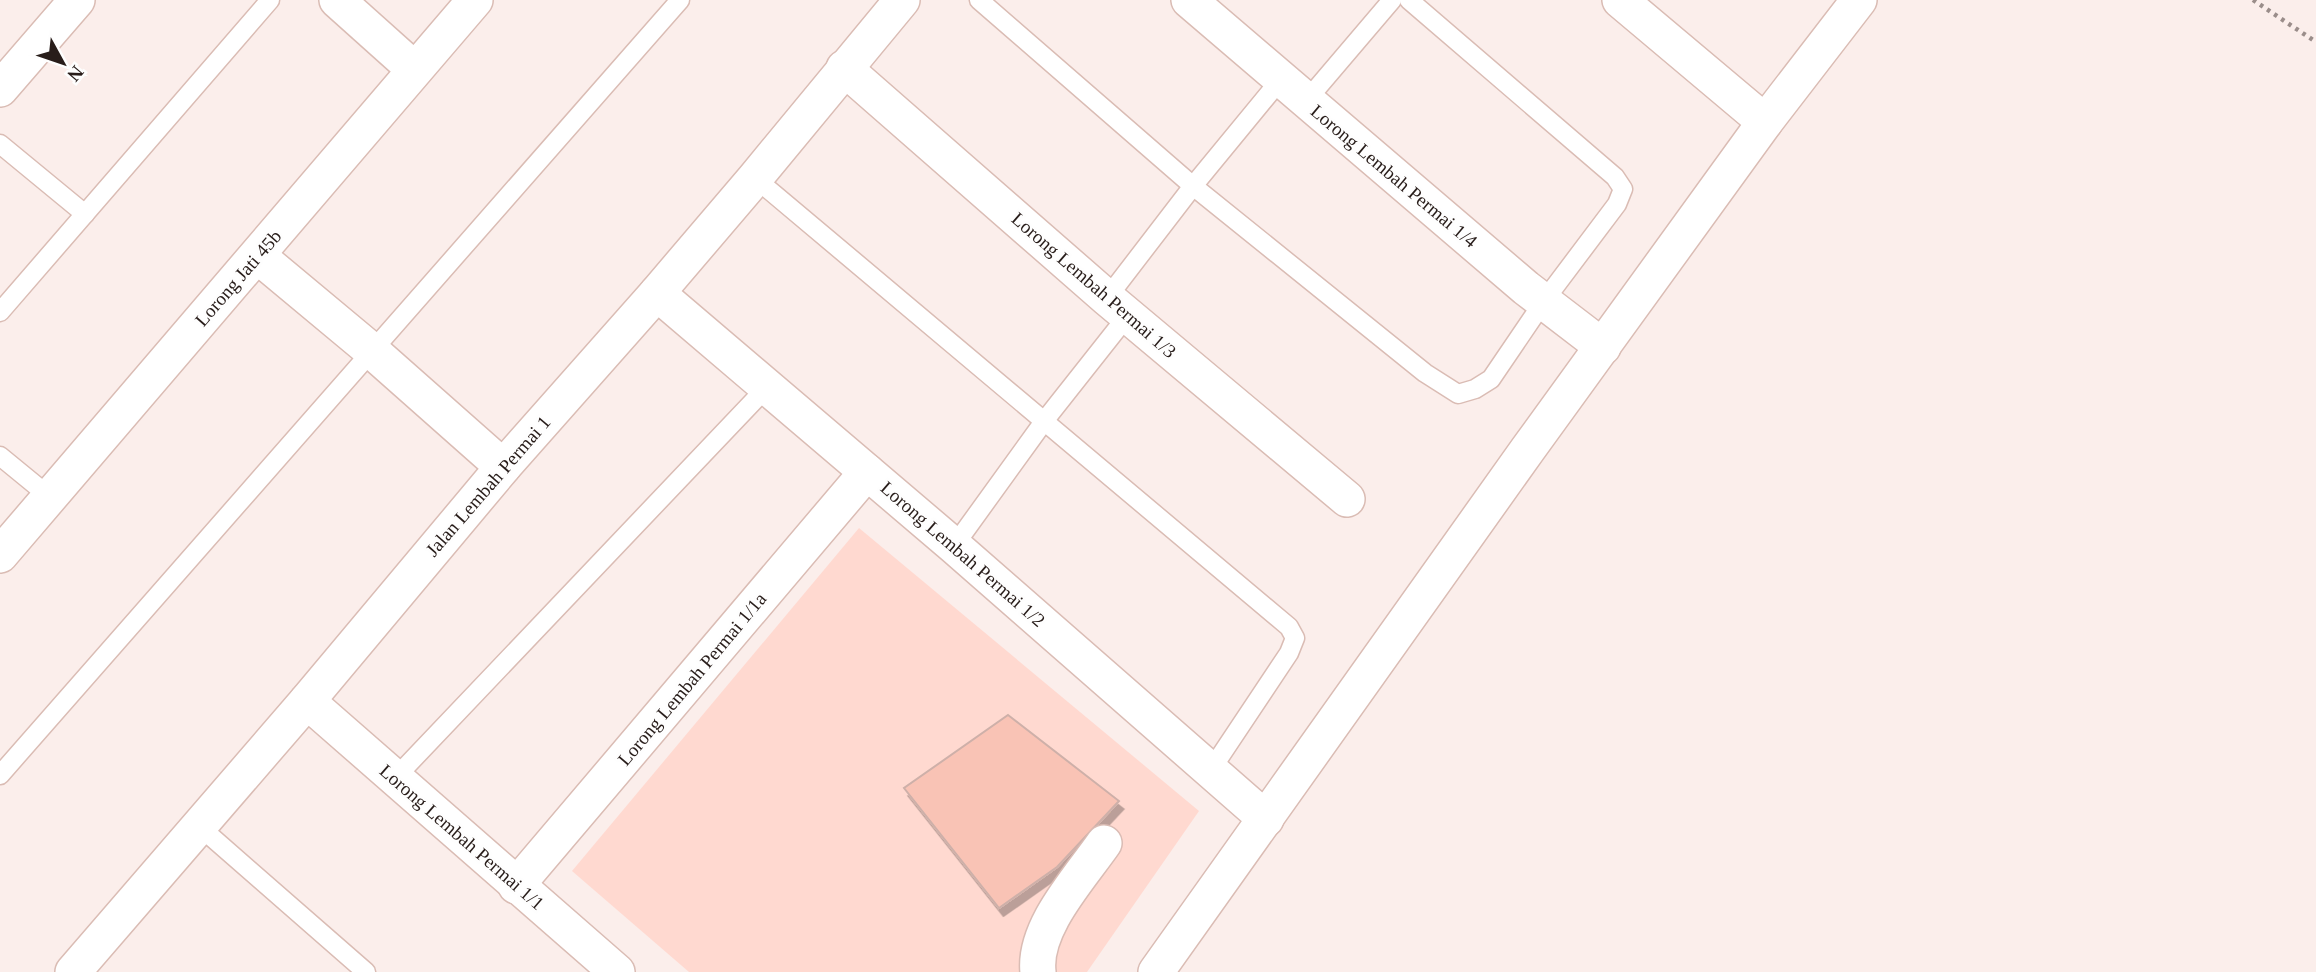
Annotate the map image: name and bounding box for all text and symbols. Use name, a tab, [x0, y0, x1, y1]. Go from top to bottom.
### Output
north arrow	[28, 28, 98, 98]
text: N	[63, 62, 88, 86]
street label: Lorong Lembah Permai 1/4	[1307, 100, 1482, 252]
street label: Lorong Lembah Permai 1/3	[1008, 208, 1180, 362]
street label: Lorong Jati 45b	[191, 226, 285, 330]
street label: Jalan Lembah Permai 1	[421, 412, 555, 560]
street label: Lorong Lembah Permai 1/2	[877, 477, 1049, 631]
street label: Lorong Lembah Permai 1/1a	[614, 588, 771, 770]
street label: Lorong Lembah Permai 1/1	[376, 760, 548, 914]

